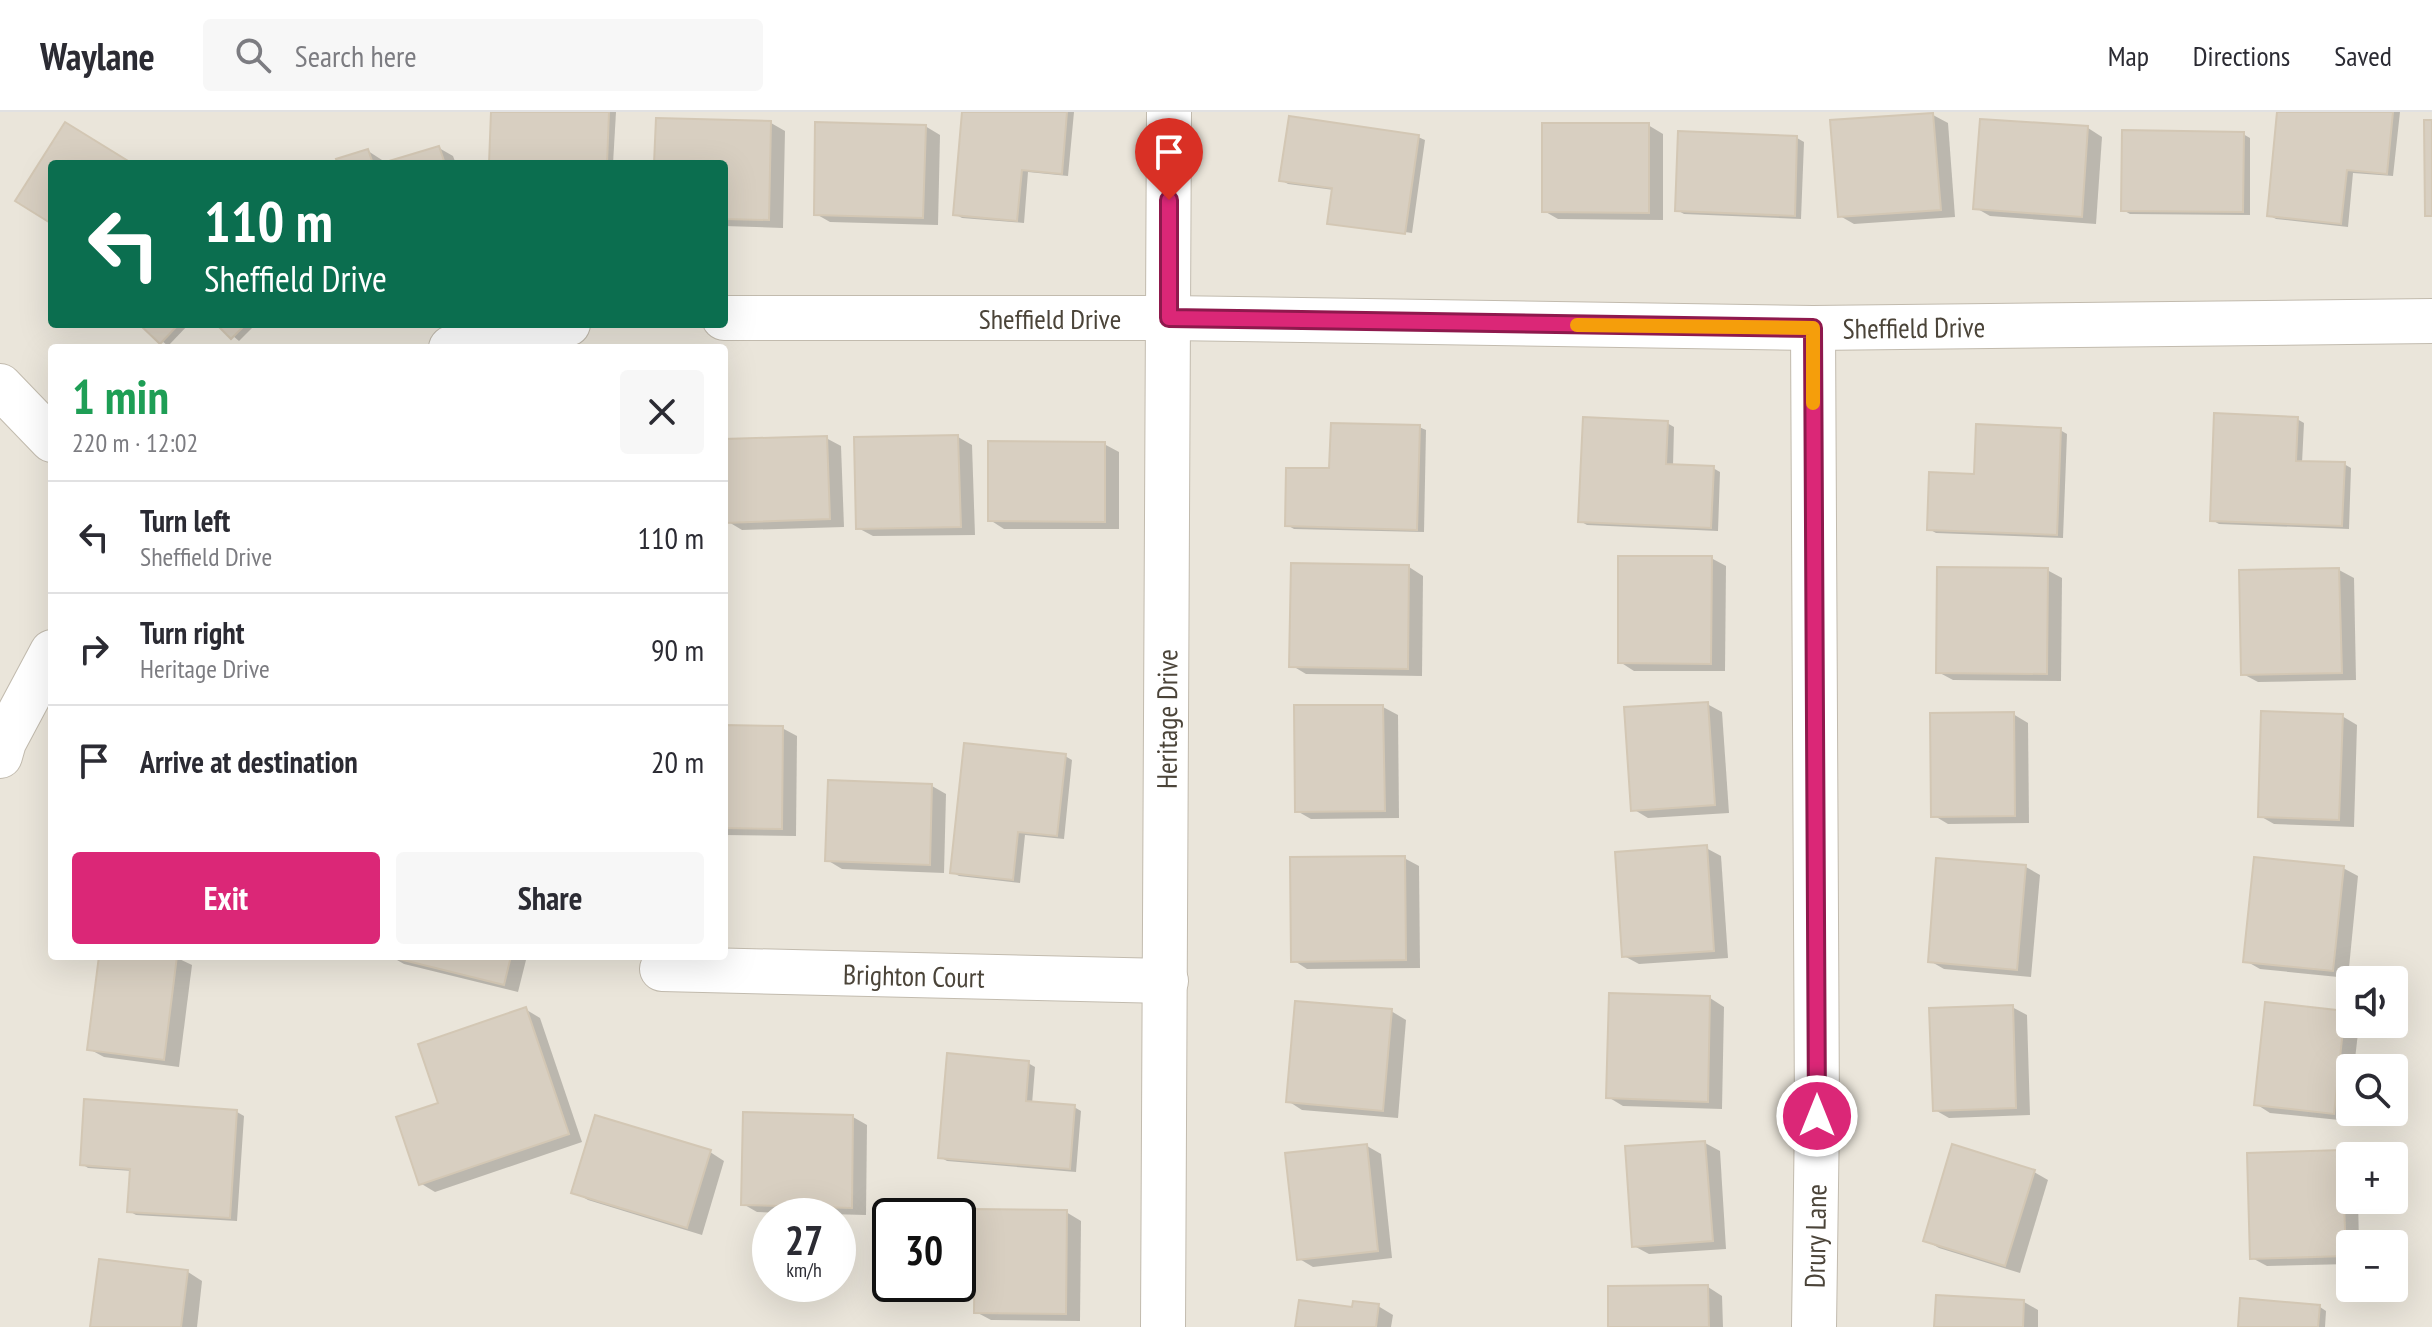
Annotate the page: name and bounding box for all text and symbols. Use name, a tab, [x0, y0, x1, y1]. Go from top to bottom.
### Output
search box	[203, 19, 763, 91]
text: Waylane	[40, 31, 155, 80]
icon: search	[231, 33, 275, 77]
text: Search here	[295, 36, 417, 75]
text: Map	[2108, 37, 2149, 74]
text: Directions	[2193, 37, 2290, 74]
text: Saved	[2334, 37, 2392, 74]
pin	[1135, 118, 1203, 200]
icon: arrive	[1147, 130, 1191, 174]
text: 110 m	[204, 185, 333, 257]
icon: left	[72, 192, 176, 296]
text: Sheffield Drive	[204, 255, 387, 302]
street label: Sheffield Drive	[979, 300, 1121, 337]
street label: Sheffield Drive	[1842, 308, 1985, 346]
text: 1 min	[72, 365, 169, 427]
button: close	[620, 370, 704, 454]
text: 220 m · 12:02	[72, 426, 198, 459]
text: Turn left	[140, 501, 230, 540]
icon: left	[72, 515, 116, 559]
text: 110 m	[638, 518, 704, 557]
text: Sheffield Drive	[140, 540, 272, 573]
text: Turn right	[140, 613, 244, 652]
icon: right	[72, 627, 116, 671]
text: 90 m	[651, 630, 704, 669]
street label: Heritage Drive	[1147, 649, 1185, 789]
text: Heritage Drive	[140, 652, 270, 685]
icon: arrive	[72, 739, 116, 783]
text: Arrive at destination	[140, 742, 358, 781]
text: 20 m	[651, 742, 704, 781]
button: Exit	[72, 852, 380, 944]
button: Share	[396, 852, 704, 944]
street label: Brighton Court	[843, 955, 985, 995]
map controls	[2336, 966, 2408, 1302]
button: sound	[2336, 966, 2408, 1038]
button: search	[2336, 1054, 2408, 1126]
position arrow	[1775, 1074, 1859, 1158]
button: +	[2336, 1142, 2408, 1214]
street label: Drury Lane	[1796, 1184, 1834, 1288]
speed limit sign: 30	[872, 1198, 976, 1302]
text: 27	[785, 1214, 823, 1266]
button: −	[2336, 1230, 2408, 1302]
text: km/h	[786, 1257, 822, 1283]

